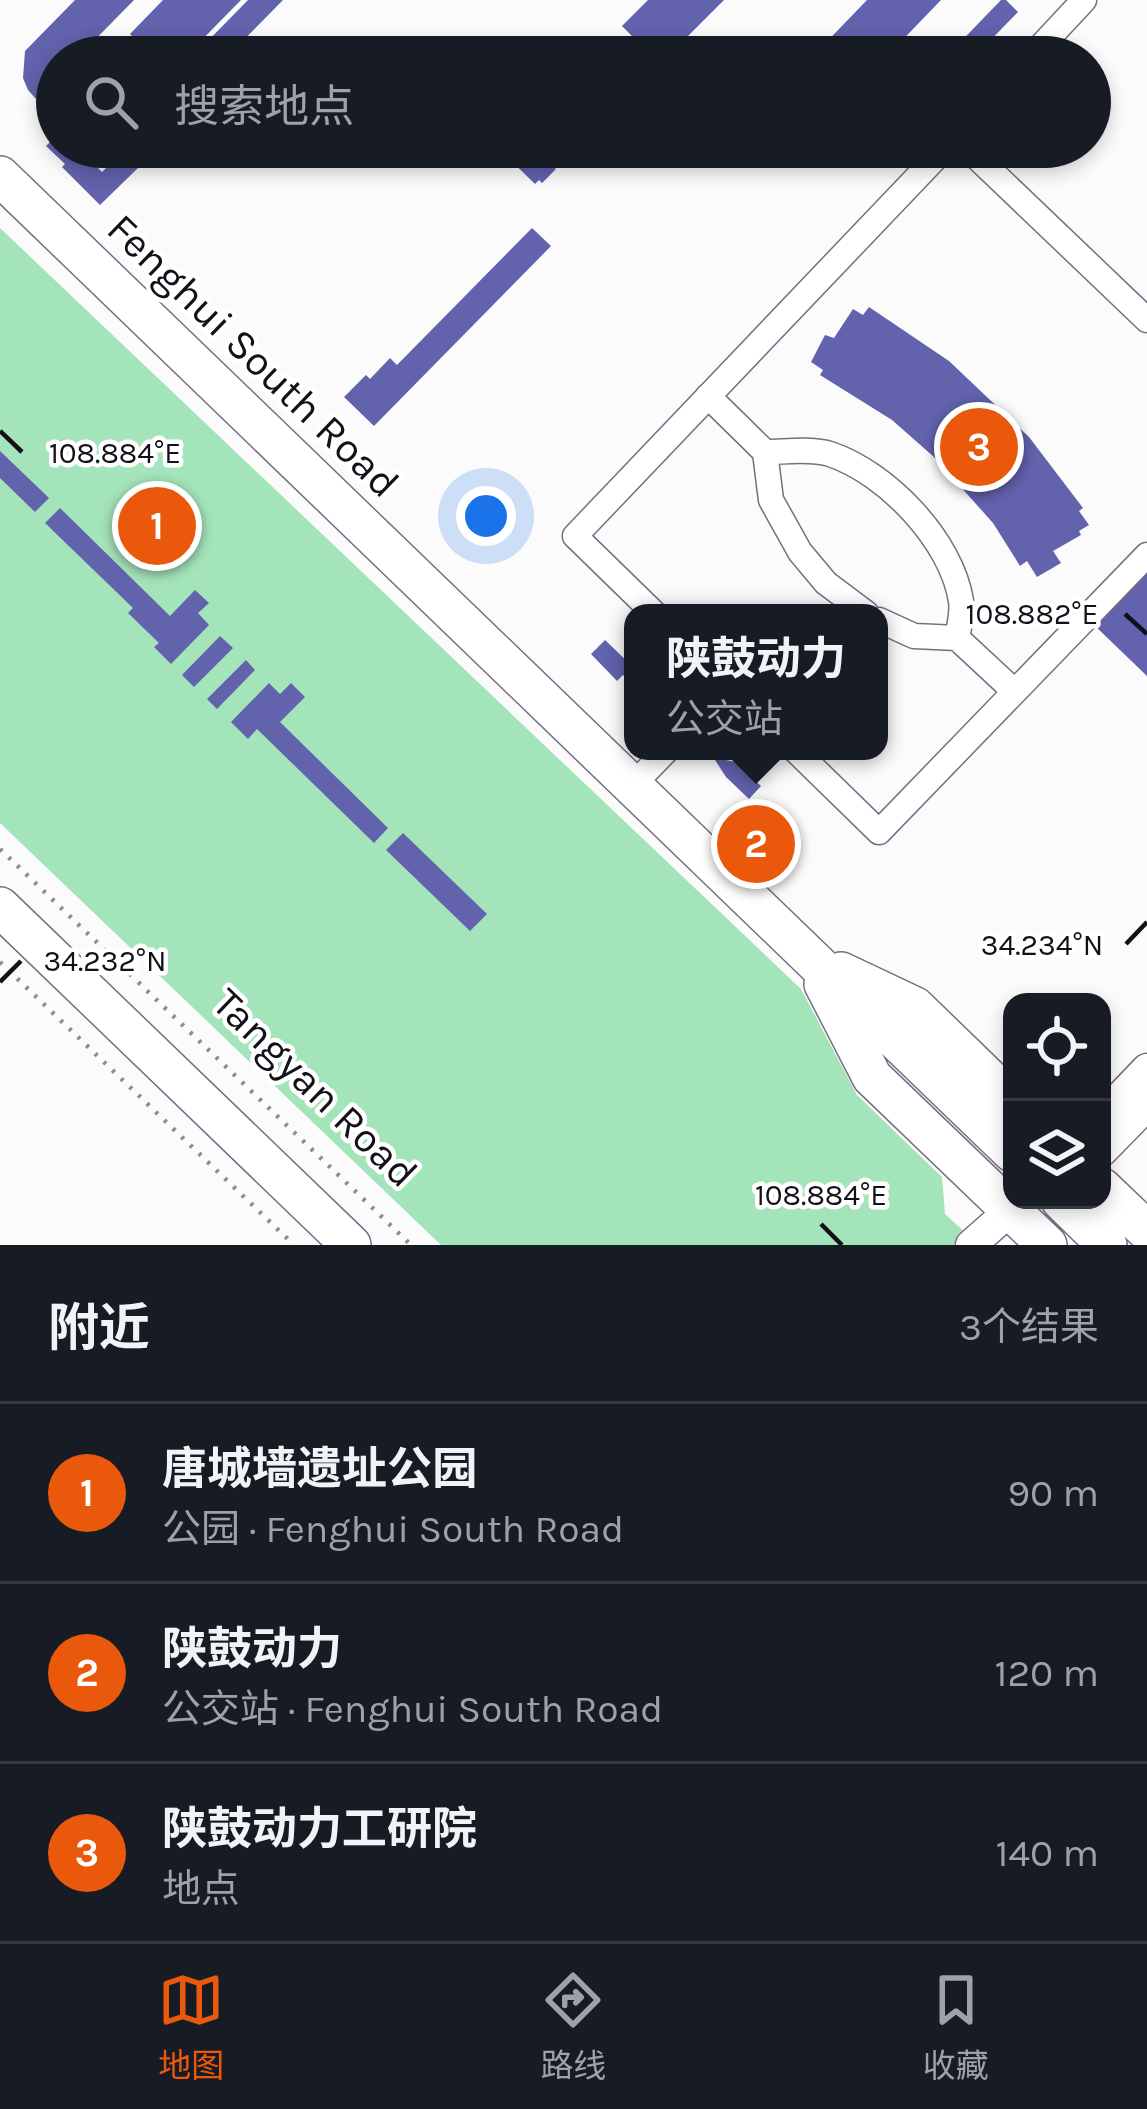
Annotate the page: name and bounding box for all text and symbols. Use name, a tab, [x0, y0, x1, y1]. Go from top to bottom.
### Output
search box	[36, 36, 1111, 168]
icon: search	[78, 69, 144, 135]
text: 搜索地点	[174, 81, 354, 133]
street label: Fenghui South Road	[97, 204, 410, 508]
pin: 3	[940, 402, 1018, 492]
text: 108.884°E	[49, 435, 181, 471]
pin: 1	[118, 481, 196, 571]
your location	[456, 486, 516, 546]
text: 108.882°E	[966, 596, 1098, 632]
popup	[624, 604, 888, 760]
text: 陕鼓动力	[666, 633, 846, 685]
text: 公交站	[666, 696, 783, 742]
pin: 2	[717, 799, 795, 889]
text: 34.234°N	[981, 927, 1103, 963]
text: 34.232°N	[43, 943, 167, 979]
street label: Tangyan Road	[203, 978, 428, 1198]
map controls	[1003, 993, 1111, 1209]
button: locate	[1003, 993, 1111, 1101]
button: layers	[1003, 1101, 1111, 1209]
text: 108.884°E	[755, 1177, 887, 1213]
text: 附近	[48, 1298, 150, 1358]
text: 3个结果	[959, 1304, 1099, 1350]
text: 唐城墙遗址公园	[162, 1443, 477, 1495]
text: 1	[80, 1470, 94, 1516]
text: 90 m	[1007, 1470, 1099, 1516]
text: 公园 · Fenghui South Road	[162, 1506, 624, 1552]
text: 陕鼓动力	[162, 1623, 342, 1675]
text: 2	[75, 1650, 99, 1696]
text: 120 m	[995, 1650, 1099, 1696]
text: 公交站 · Fenghui South Road	[162, 1686, 663, 1732]
text: 陕鼓动力工研院	[162, 1803, 477, 1855]
text: 3	[75, 1830, 99, 1876]
text: 140 m	[995, 1830, 1099, 1876]
text: 地点	[162, 1866, 240, 1912]
tab: 地图	[158, 1967, 224, 2087]
tab: 路线	[540, 1967, 606, 2087]
tab: 收藏	[923, 1967, 989, 2087]

